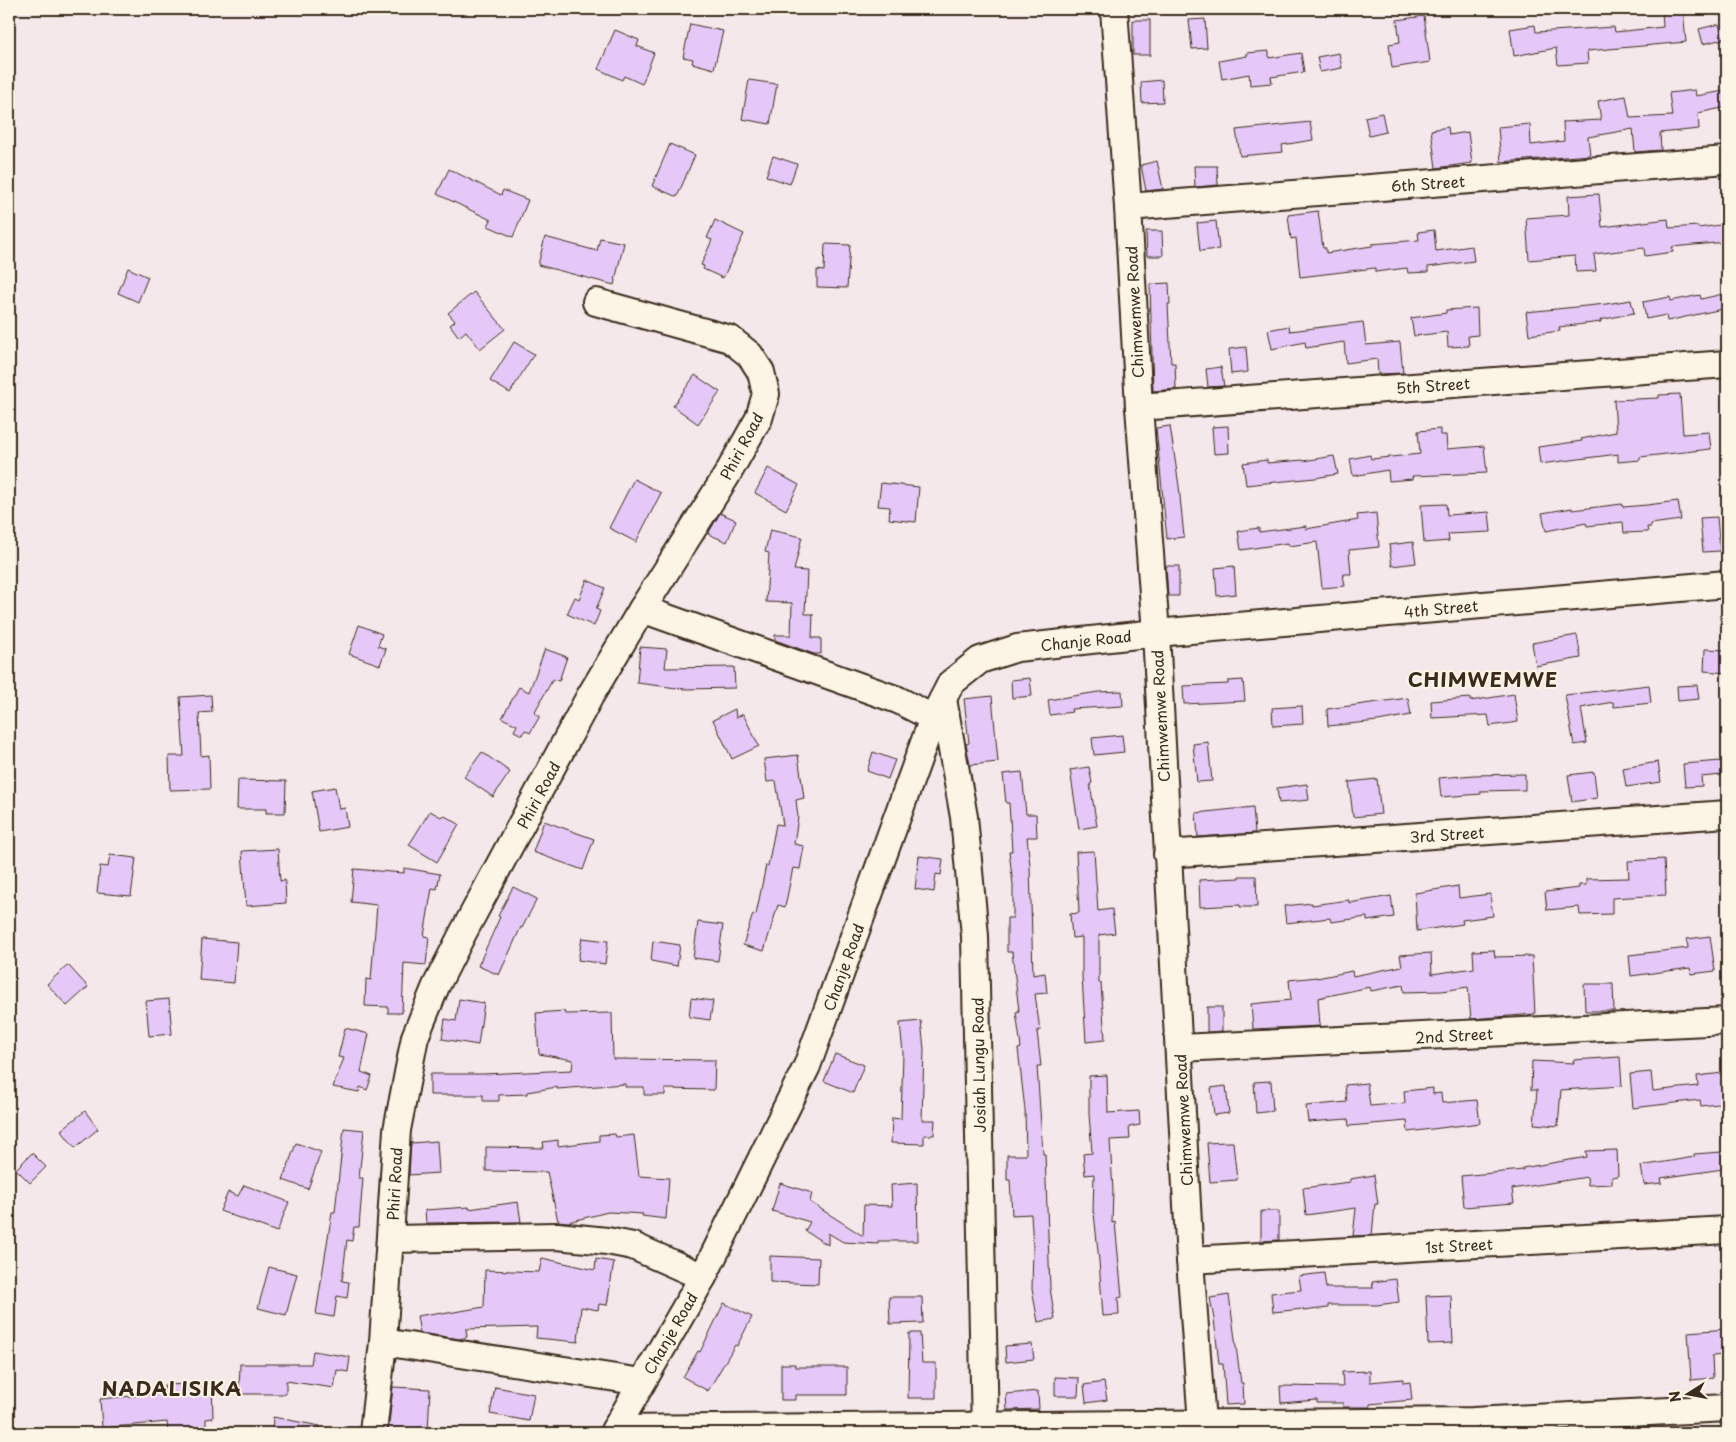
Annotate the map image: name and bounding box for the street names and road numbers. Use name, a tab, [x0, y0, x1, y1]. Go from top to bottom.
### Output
street label: 6th Street	[1390, 169, 1466, 197]
street label: Chimwemwe Road	[1119, 245, 1149, 379]
street label: 5th Street	[1395, 371, 1471, 399]
street label: Phiri Road	[714, 408, 768, 484]
street label: 4th Street	[1403, 593, 1479, 623]
street label: Chanje Road	[1039, 624, 1133, 656]
street label: Chimwemwe Road	[1145, 649, 1175, 783]
street label: Phiri Road	[511, 757, 565, 833]
street label: 3rd Street	[1409, 820, 1485, 848]
street label: Chanje Road	[817, 920, 869, 1014]
street label: Josiah Lungu Road	[965, 997, 991, 1133]
street label: 2nd Street	[1414, 1021, 1494, 1049]
street label: Chimwemwe Road	[1168, 1053, 1198, 1187]
street label: Phiri Road	[381, 1147, 407, 1221]
street label: 1st Street	[1425, 1232, 1493, 1258]
street label: Chanje Road	[637, 1288, 703, 1378]

